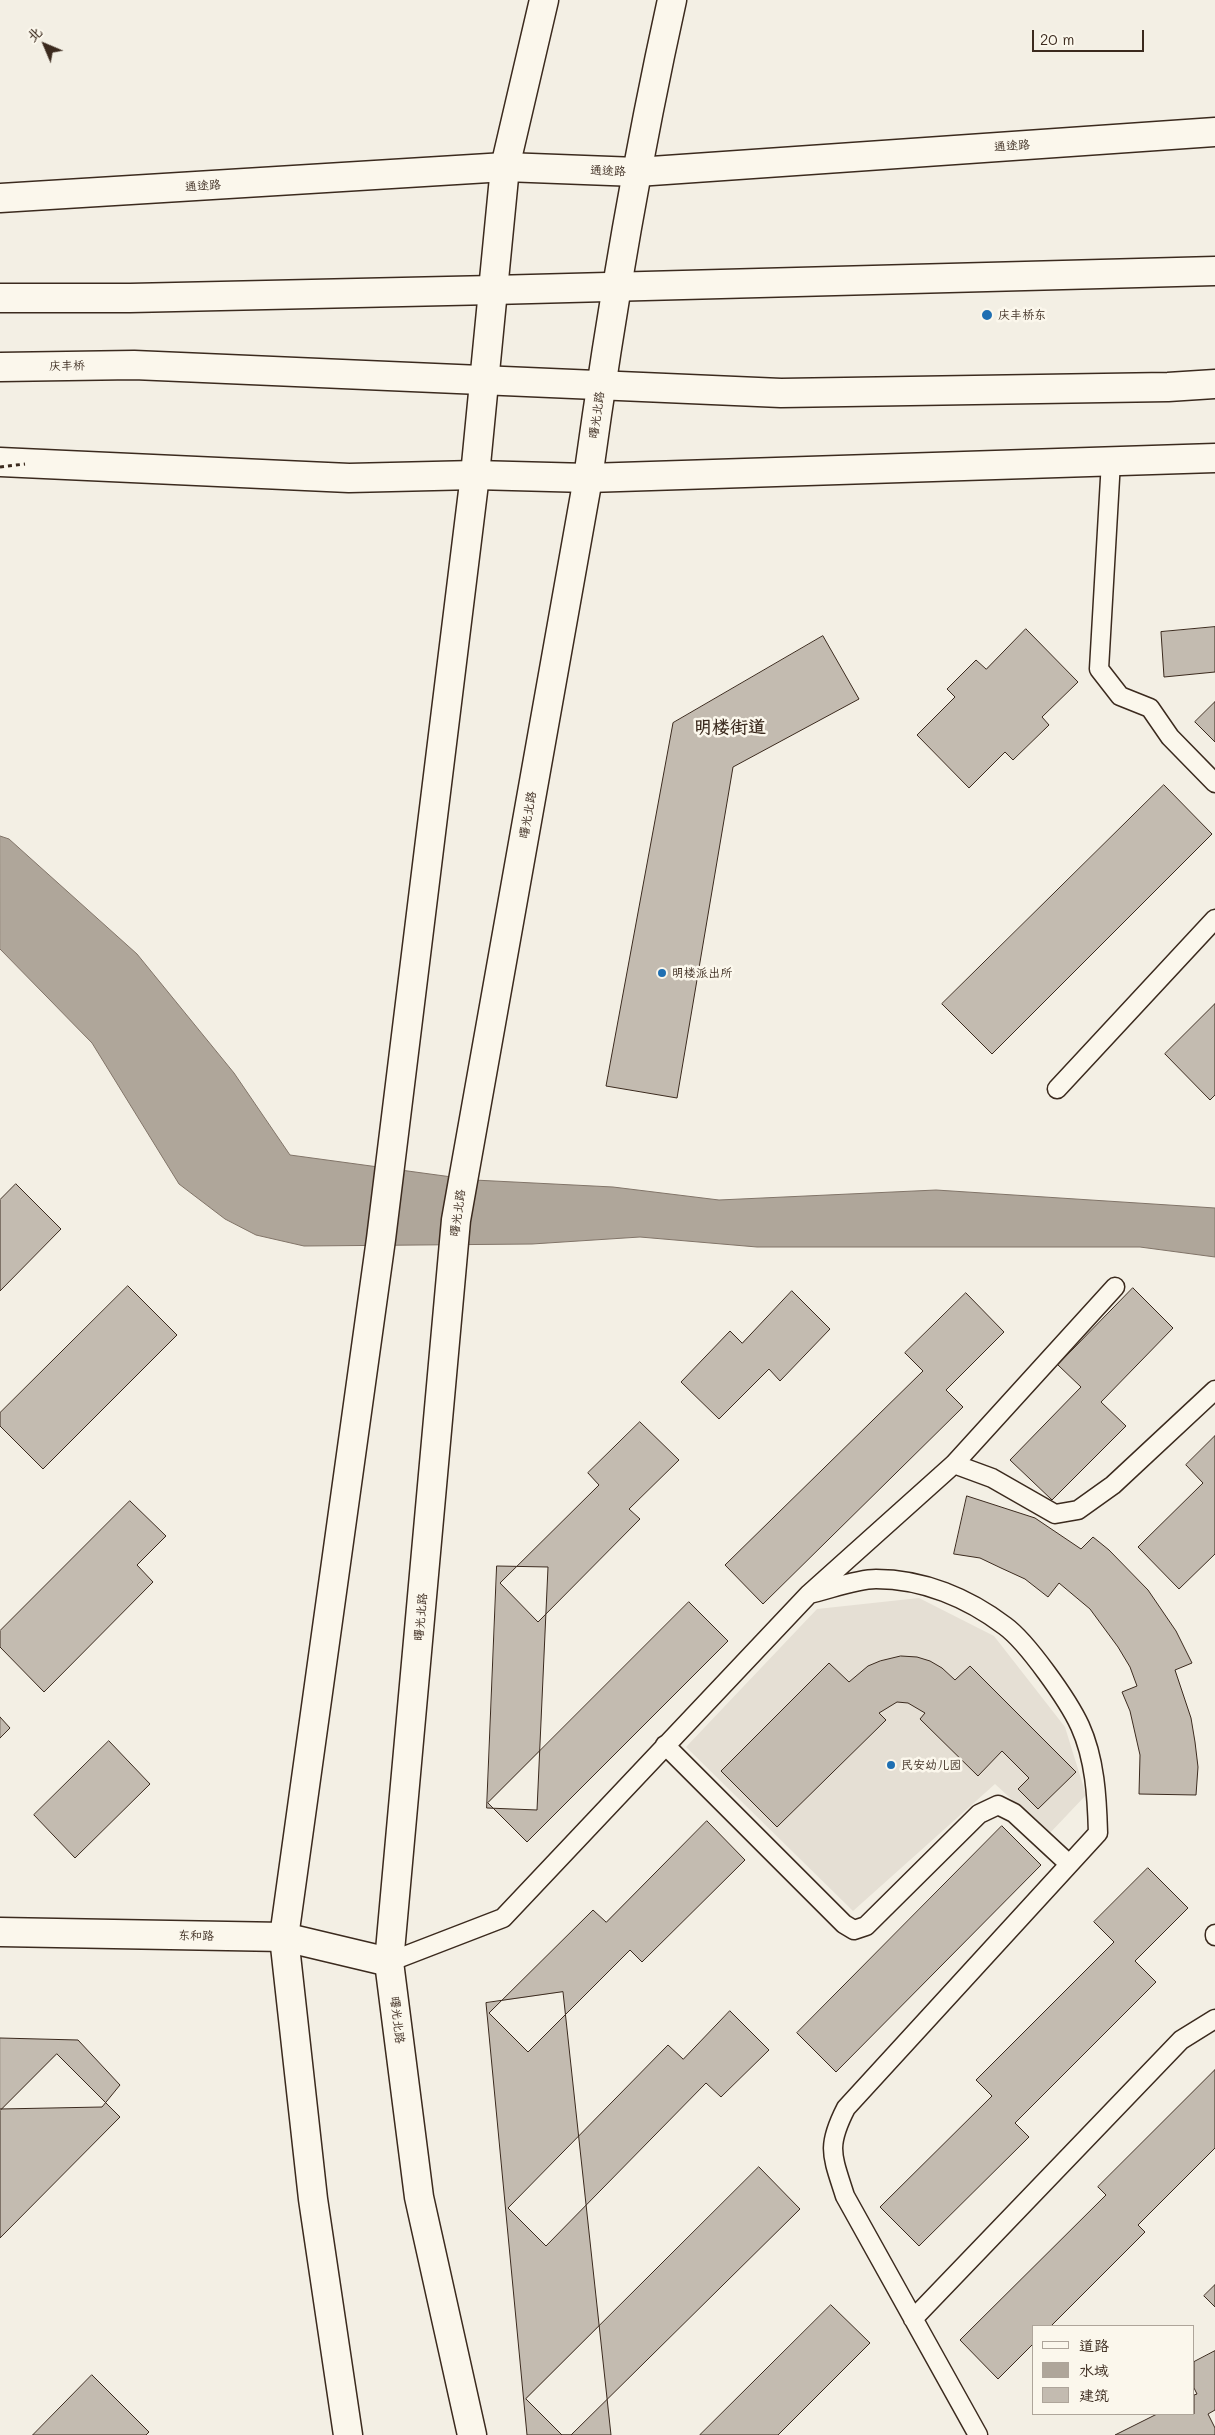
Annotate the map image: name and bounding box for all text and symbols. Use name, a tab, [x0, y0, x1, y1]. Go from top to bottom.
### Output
north arrow	[20, 20, 70, 70]
scale bar	[1035, 20, 1148, 52]
text: 北	[22, 22, 46, 46]
text: 20 m	[1040, 29, 1074, 49]
street label: 通途路	[994, 138, 1030, 154]
street label: 通途路	[590, 163, 626, 179]
street label: 通途路	[185, 178, 221, 194]
marker: 庆丰桥东	[980, 308, 994, 322]
place label: 庆丰桥东	[998, 308, 1046, 322]
street label: 庆丰桥	[49, 358, 85, 374]
street label: 曙光北路	[587, 390, 607, 440]
district label: 明楼街道	[694, 716, 766, 738]
street label: 曙光北路	[517, 790, 539, 840]
place label: 明楼派出所	[672, 966, 732, 980]
marker: 明楼派出所	[656, 967, 668, 979]
street label: 曙光北路	[448, 1188, 468, 1238]
street label: 曙光北路	[412, 1592, 430, 1642]
place label: 民安幼儿园	[901, 1758, 961, 1772]
marker: 民安幼儿园	[885, 1759, 897, 1771]
street label: 东和路	[178, 1928, 214, 1944]
street label: 曙光北路	[387, 1995, 407, 2045]
legend	[1032, 2325, 1195, 2415]
text: 道路	[1079, 2335, 1109, 2355]
text: 水域	[1079, 2360, 1109, 2380]
text: 建筑	[1079, 2385, 1109, 2405]

